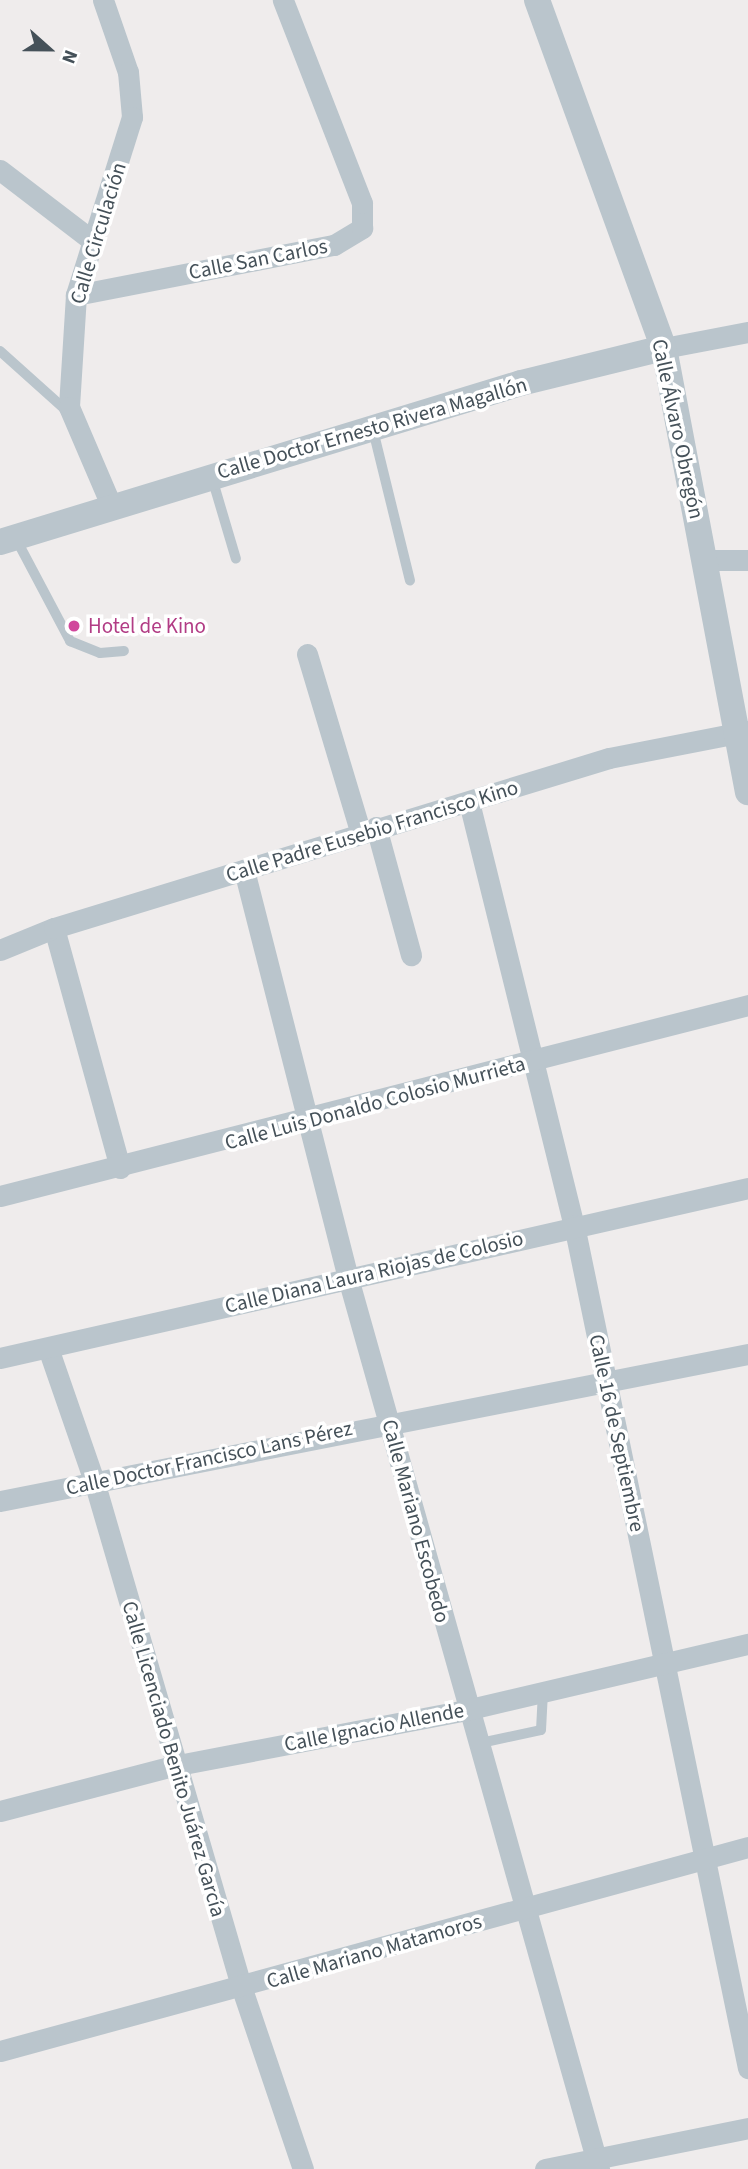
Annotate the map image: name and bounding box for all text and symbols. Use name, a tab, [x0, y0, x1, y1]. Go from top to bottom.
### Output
north arrow	[14, 14, 84, 84]
text: N	[54, 46, 84, 67]
street label: Calle Circulación	[65, 159, 131, 307]
street label: Calle San Carlos	[187, 233, 329, 285]
street label: Calle Álvaro Obregón	[647, 337, 709, 521]
street label: Calle Doctor Ernesto Rivera Magallón	[214, 372, 530, 484]
place label: Hotel de Kino	[88, 613, 206, 639]
marker: Hotel de Kino	[66, 618, 82, 634]
street label: Calle Padre Eusebio Francisco Kino	[223, 774, 521, 888]
street label: Calle Luis Donaldo Colosio Murrieta	[222, 1051, 528, 1155]
street label: Calle Diana Laura Riojas de Colosio	[222, 1225, 526, 1319]
street label: Calle 16 de Septiembre	[584, 1332, 650, 1534]
street label: Calle Doctor Francisco Lans Pérez	[64, 1415, 354, 1501]
street label: Calle Mariano Escobedo	[377, 1417, 455, 1625]
street label: Calle Licenciado Benito Juárez García	[117, 1598, 231, 1920]
street label: Calle Ignacio Allende	[282, 1697, 466, 1757]
street label: Calle Mariano Matamoros	[264, 1908, 484, 1994]

